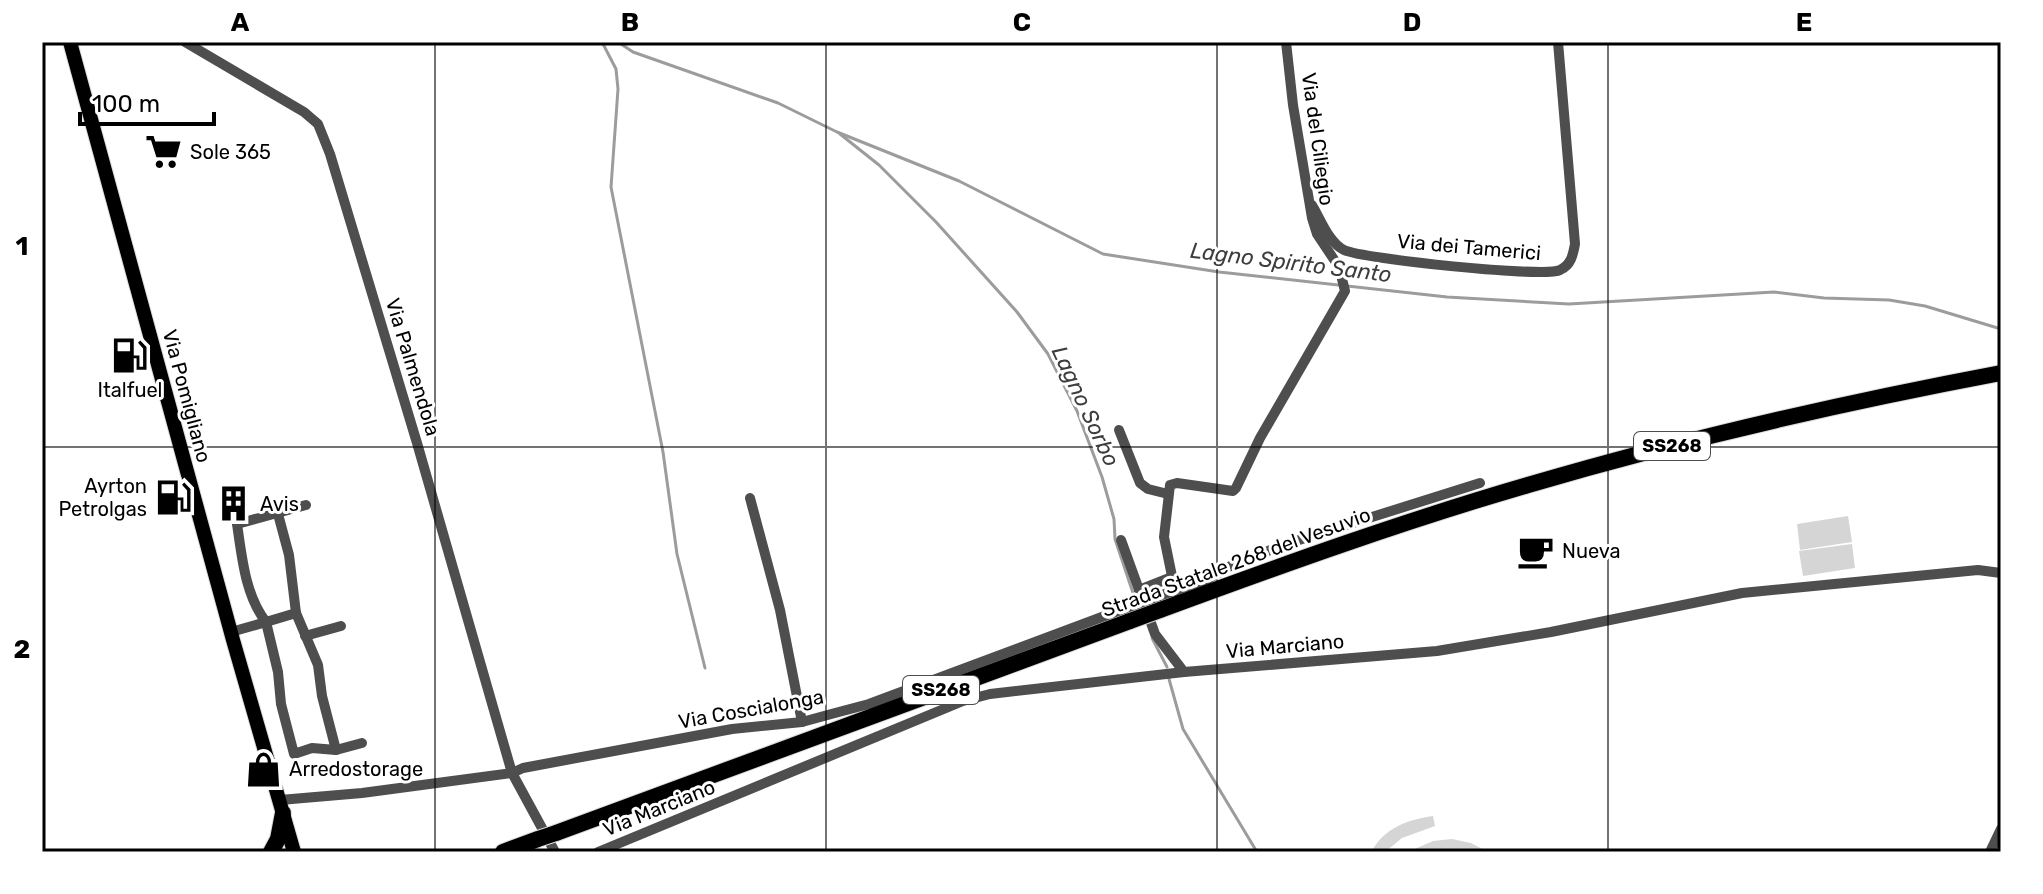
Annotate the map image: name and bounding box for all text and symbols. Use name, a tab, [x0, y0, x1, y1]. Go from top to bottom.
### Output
text: A	[231, 7, 250, 38]
text: B	[621, 7, 639, 38]
text: C	[1013, 7, 1031, 38]
text: D	[1403, 7, 1421, 38]
text: E	[1796, 7, 1812, 38]
street label: Via del Ciliegio	[1297, 71, 1339, 207]
scale bar	[80, 76, 214, 126]
text: 100 m	[92, 90, 160, 118]
supermarket icon: Sole 365	[145, 133, 183, 171]
place label: Sole 365	[190, 140, 271, 164]
street label: Via dei Tamerici	[1396, 229, 1542, 265]
text: 1	[16, 231, 28, 262]
water label: Lagno Spirito Santo	[1189, 237, 1393, 288]
street label: Via Palmendola	[381, 295, 445, 439]
street label: Via Pomigliano	[158, 327, 216, 465]
fuel station icon: Italfuel	[111, 336, 149, 374]
water label: Lagno Sorbo	[1046, 342, 1125, 471]
place label: Italfuel	[98, 378, 162, 402]
road number: SS268	[1634, 432, 1710, 460]
place label: Ayrton Petrolgas	[58, 474, 147, 521]
fuel station icon: Ayrton Petrolgas	[154, 479, 192, 517]
building icon: Avis	[215, 485, 253, 523]
place label: Avis	[260, 492, 299, 516]
street label: Strada Statale 268 del Vesuvio	[1098, 502, 1374, 622]
cafe icon: Nueva	[1517, 532, 1555, 570]
place label: Nueva	[1562, 539, 1621, 563]
street label: Via Marciano	[1225, 629, 1345, 663]
text: 2	[14, 634, 30, 665]
road number: SS268	[903, 676, 979, 704]
street label: Via Coscialonga	[676, 684, 826, 734]
shop icon: Arredostorage	[244, 750, 282, 788]
place label: Arredostorage	[289, 757, 423, 781]
street label: Via Marciano	[599, 775, 719, 841]

